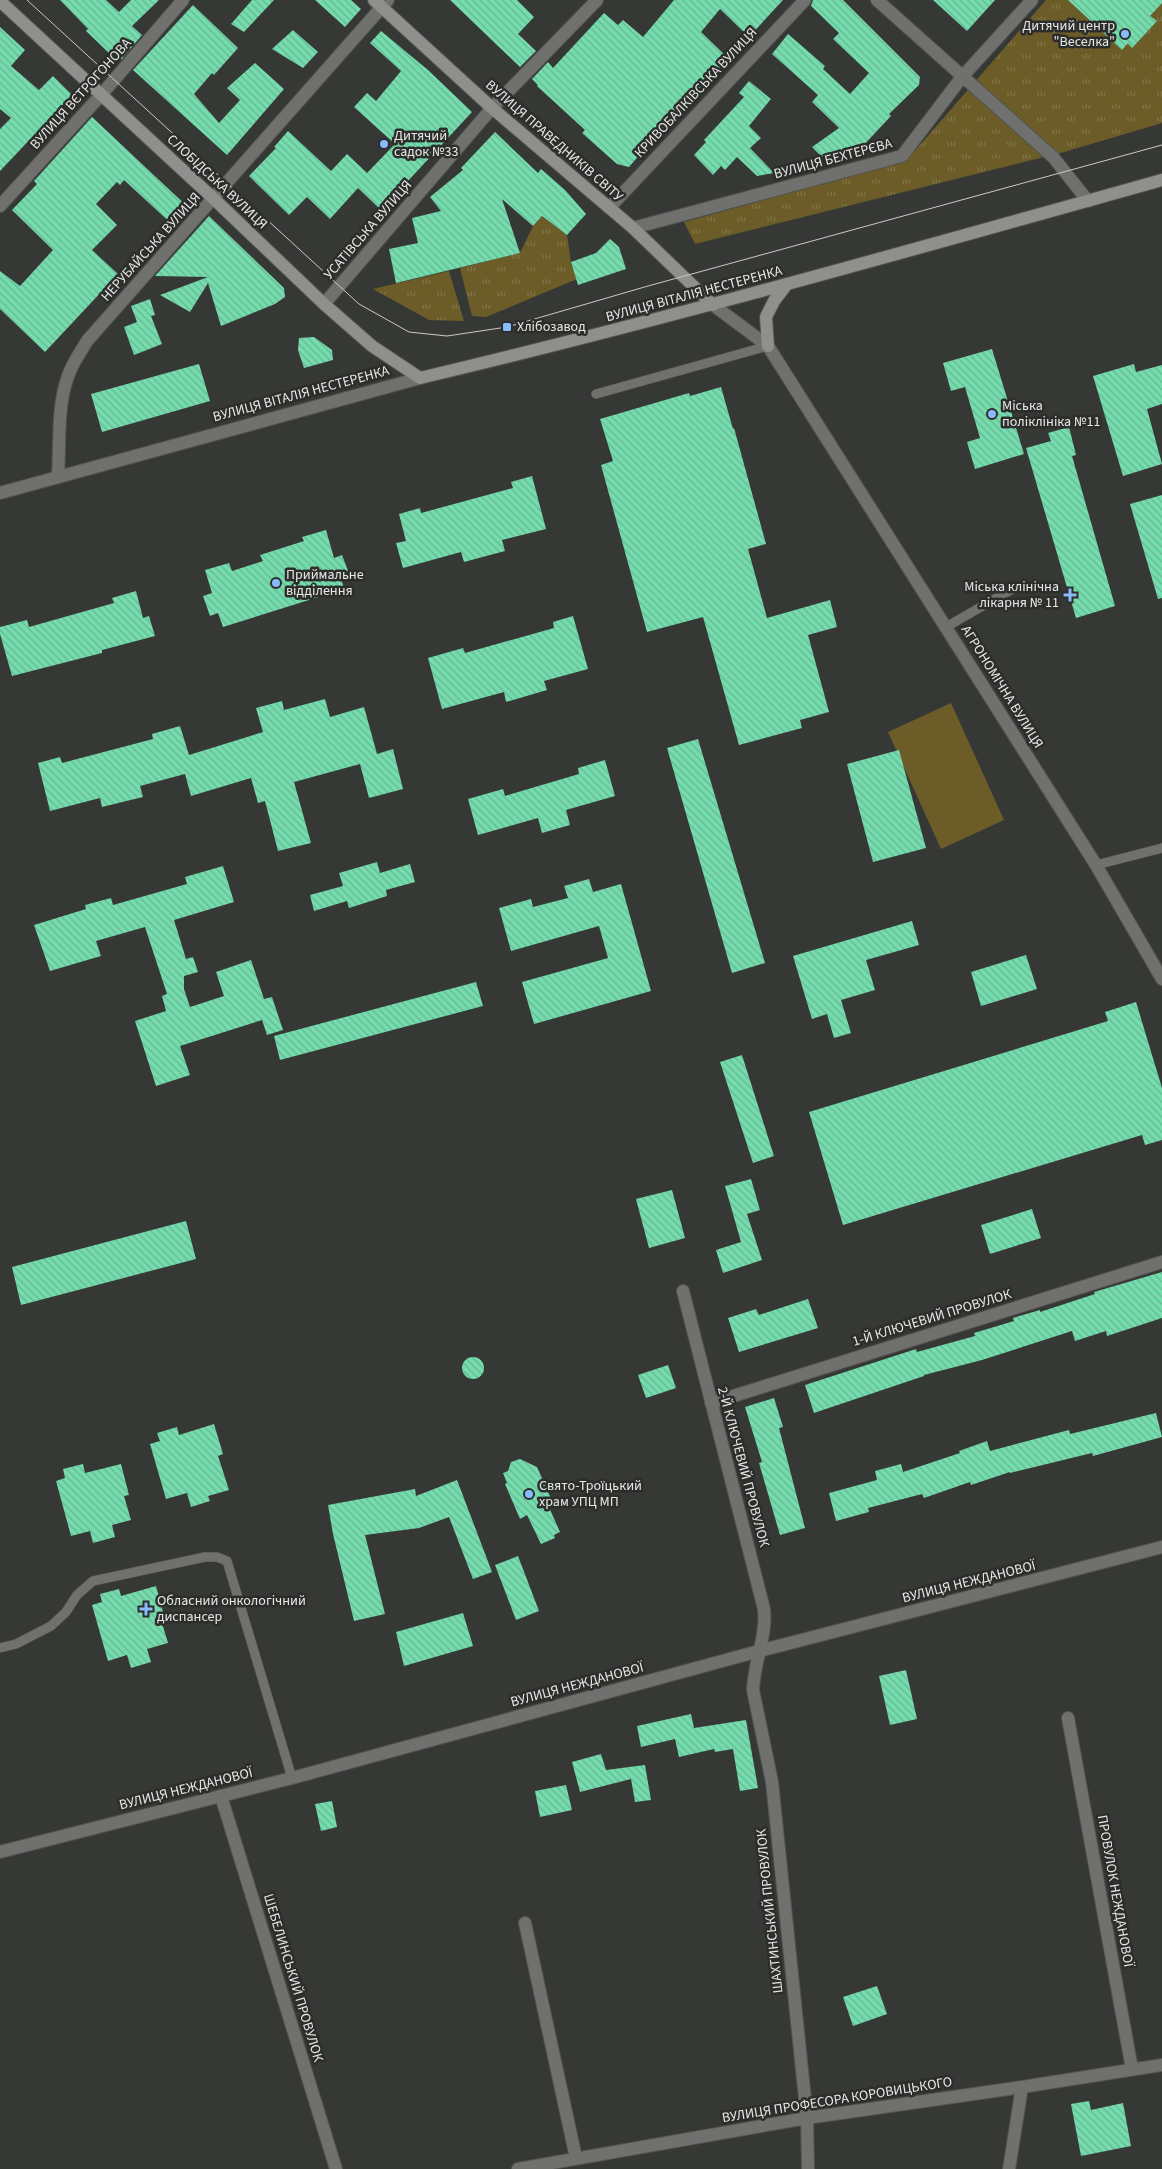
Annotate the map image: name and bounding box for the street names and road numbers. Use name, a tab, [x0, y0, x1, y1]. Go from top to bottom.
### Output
street label: КРИВОБАЛКІВСЬКА ВУЛИЦЯ	[630, 23, 762, 163]
street label: ВУЛИЦЯ ВЄТРОГОНОВА	[26, 34, 137, 154]
street label: ВУЛИЦЯ ПРАВЕДНИКІВ СВІТУ	[481, 76, 628, 207]
street label: СЛОБІДСЬКА ВУЛИЦЯ	[162, 130, 272, 234]
street label: ВУЛИЦЯ БЕХТЕРЄВА	[772, 134, 895, 184]
street label: УСАТІВСЬКА ВУЛИЦЯ	[319, 176, 417, 284]
street label: НЕРУБАЙСЬКА ВУЛИЦЯ	[96, 188, 206, 306]
street label: ВУЛИЦЯ ВІТАЛІЯ НЕСТЕРЕНКА	[604, 261, 785, 327]
street label: ВУЛИЦЯ ВІТАЛІЯ НЕСТЕРЕНКА	[211, 361, 392, 427]
street label: АГРОНОМІЧНА ВУЛИЦЯ	[956, 622, 1048, 752]
street label: 1-Й КЛЮЧЕВИЙ ПРОВУЛОК	[850, 1284, 1015, 1352]
street label: 2-Й КЛЮЧЕВИЙ ПРОВУЛОК	[712, 1385, 774, 1550]
street label: ВУЛИЦЯ НЕЖДАНОВОЇ	[900, 1556, 1038, 1608]
street label: ВУЛИЦЯ НЕЖДАНОВОЇ	[508, 1658, 646, 1712]
street label: ВУЛИЦЯ НЕЖДАНОВОЇ	[117, 1763, 255, 1815]
street label: ПРОВУЛОК НЕЖДАНОВОЇ	[1092, 1813, 1138, 1969]
street label: ШАХТИНСЬКИЙ ПРОВУЛОК	[751, 1827, 789, 1994]
street label: ШЕБЕЛИНСЬКИЙ ПРОВУЛОК	[258, 1892, 328, 2065]
street label: ВУЛИЦЯ ПРОФЕСОРА КОРОВИЦЬКОГО	[720, 2072, 954, 2128]

